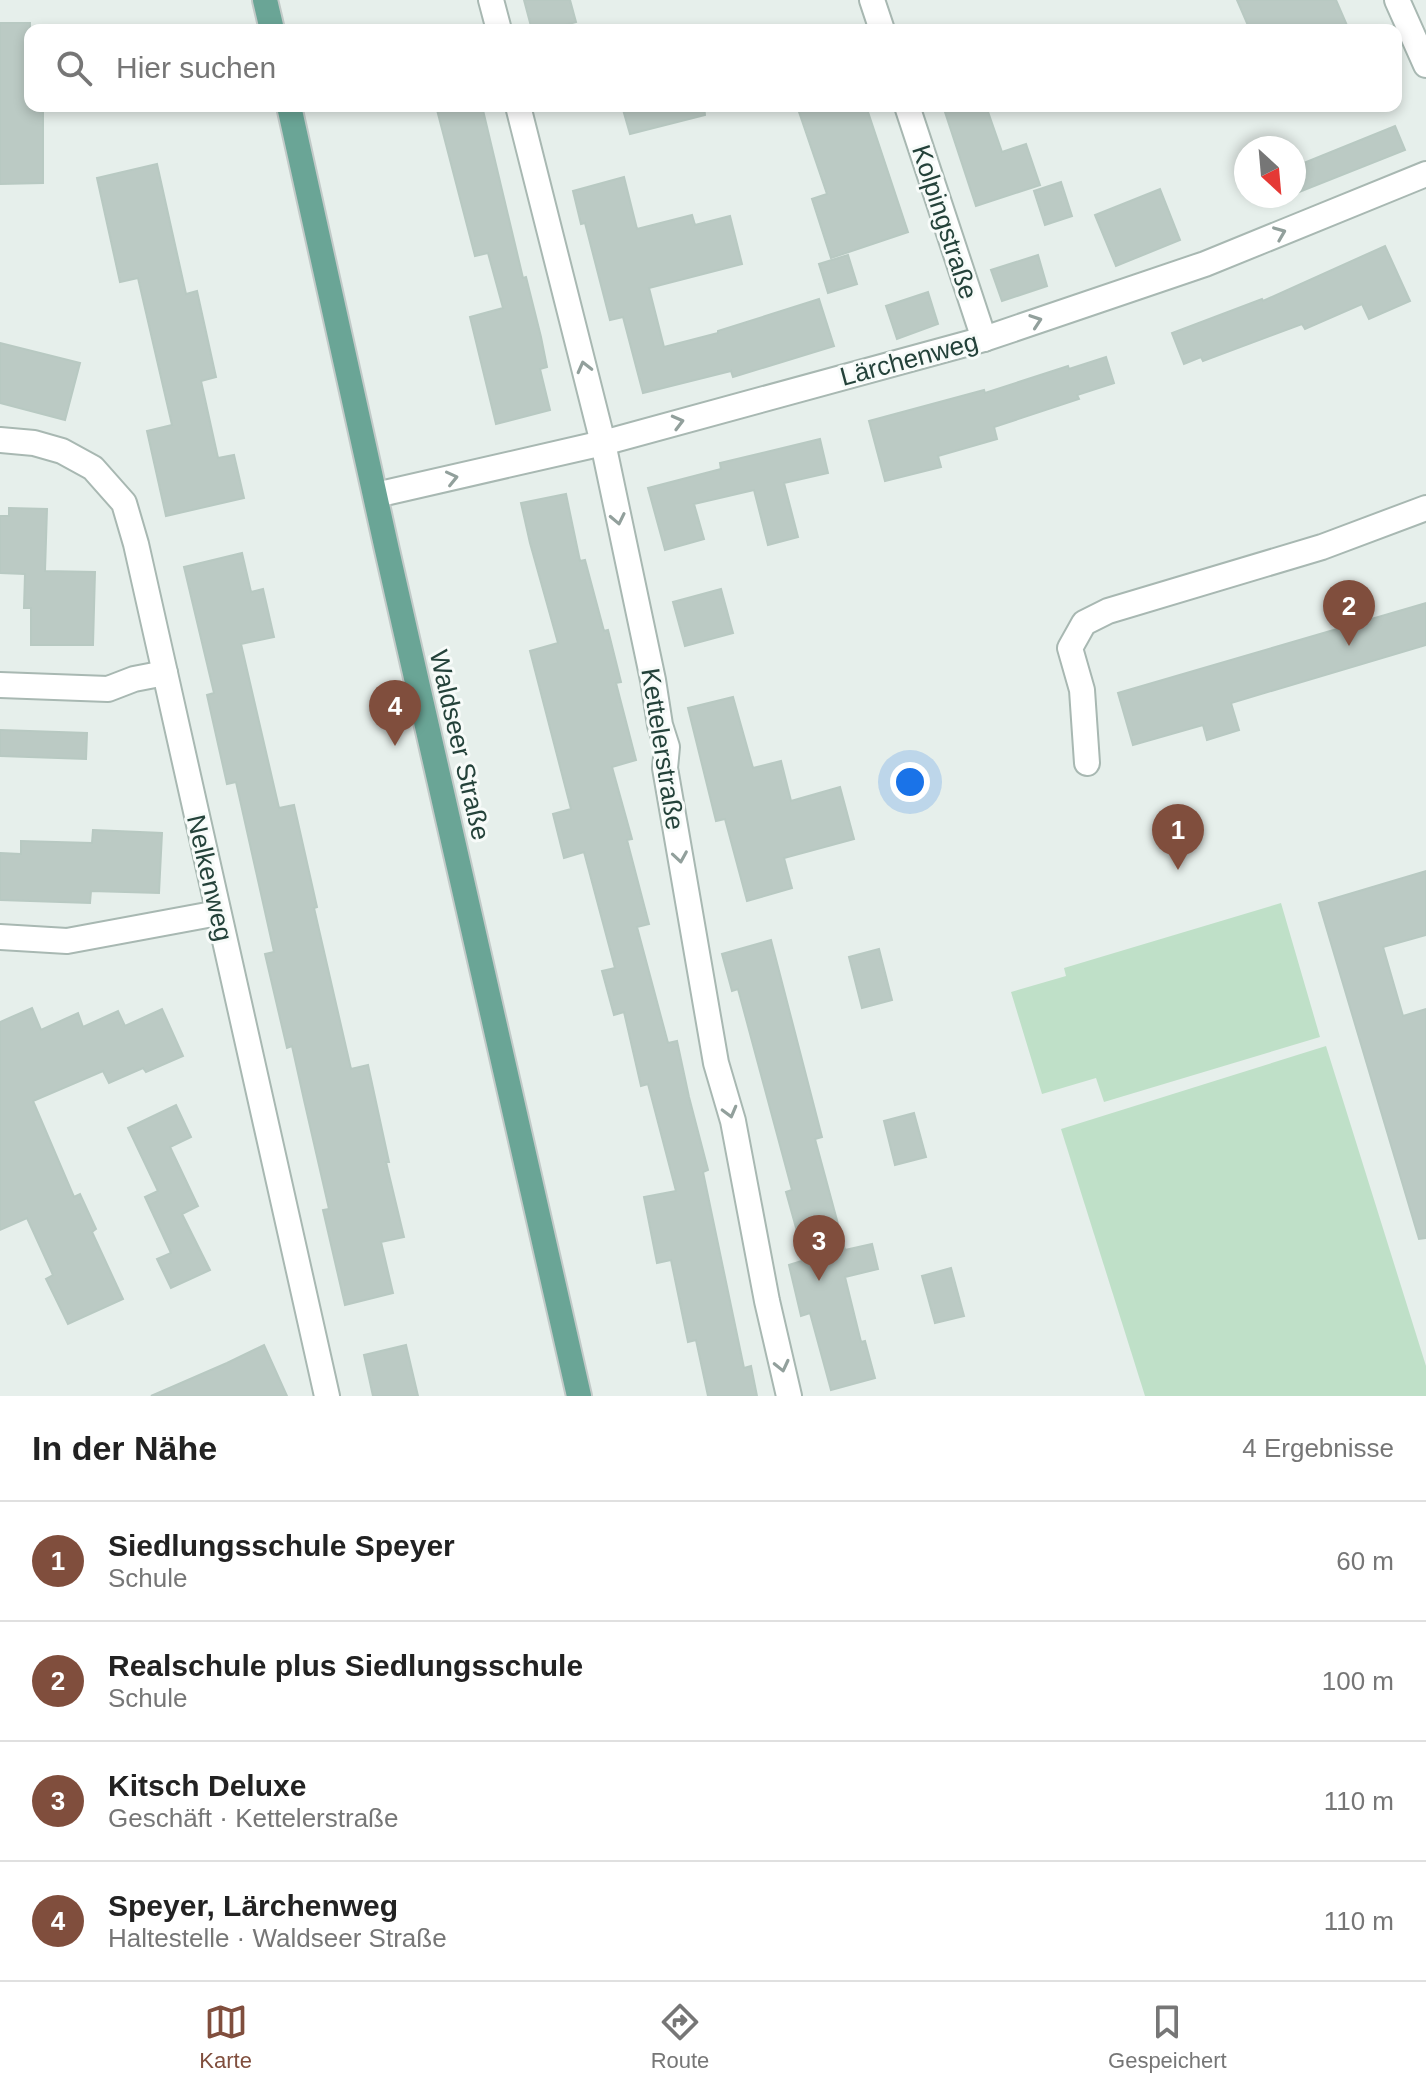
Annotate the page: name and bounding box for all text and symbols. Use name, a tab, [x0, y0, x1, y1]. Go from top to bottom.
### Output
search box	[24, 24, 1402, 112]
icon: search	[52, 46, 96, 90]
text: Hier suchen	[116, 51, 276, 84]
north arrow	[1234, 136, 1306, 208]
street label: Kolpingstraße	[906, 141, 984, 303]
one-way arrow	[1272, 226, 1286, 243]
one-way arrow	[1028, 315, 1042, 331]
street label: Lärchenweg	[837, 326, 981, 392]
one-way arrow	[576, 361, 593, 375]
one-way arrow	[670, 415, 684, 432]
one-way arrow	[445, 470, 459, 487]
one-way arrow	[609, 512, 626, 526]
pin: 2	[1323, 580, 1375, 646]
street label: Waldseer Straße	[424, 647, 496, 843]
street label: Kettelerstraße	[635, 666, 691, 832]
pin: 4	[369, 680, 421, 746]
your location	[890, 762, 930, 802]
pin: 1	[1152, 804, 1204, 870]
street label: Nelkenweg	[181, 812, 239, 944]
one-way arrow	[671, 850, 688, 863]
one-way arrow	[720, 1104, 737, 1118]
pin: 3	[793, 1215, 845, 1281]
one-way arrow	[773, 1359, 790, 1373]
text: In der Nähe	[32, 1429, 217, 1467]
text: 4 Ergebnisse	[1242, 1433, 1394, 1463]
text: Siedlungsschule Speyer	[108, 1529, 455, 1562]
text: 1	[51, 1546, 65, 1576]
text: 60 m	[1336, 1546, 1394, 1576]
text: Schule	[108, 1563, 188, 1593]
text: Realschule plus Siedlungsschule	[108, 1649, 583, 1682]
text: 2	[51, 1666, 65, 1696]
text: 100 m	[1322, 1666, 1394, 1696]
text: Schule	[108, 1683, 188, 1713]
text: Kitsch Deluxe	[108, 1769, 306, 1802]
text: 3	[51, 1786, 65, 1816]
text: 110 m	[1324, 1786, 1394, 1816]
text: Geschäft · Kettelerstraße	[108, 1803, 398, 1833]
text: Speyer, Lärchenweg	[108, 1889, 398, 1922]
text: 4	[51, 1906, 65, 1936]
text: 110 m	[1324, 1906, 1394, 1936]
text: Haltestelle · Waldseer Straße	[108, 1923, 447, 1953]
tab: Karte	[199, 2000, 252, 2074]
tab: Route	[651, 2000, 709, 2074]
tab: Gespeichert	[1108, 2000, 1227, 2074]

